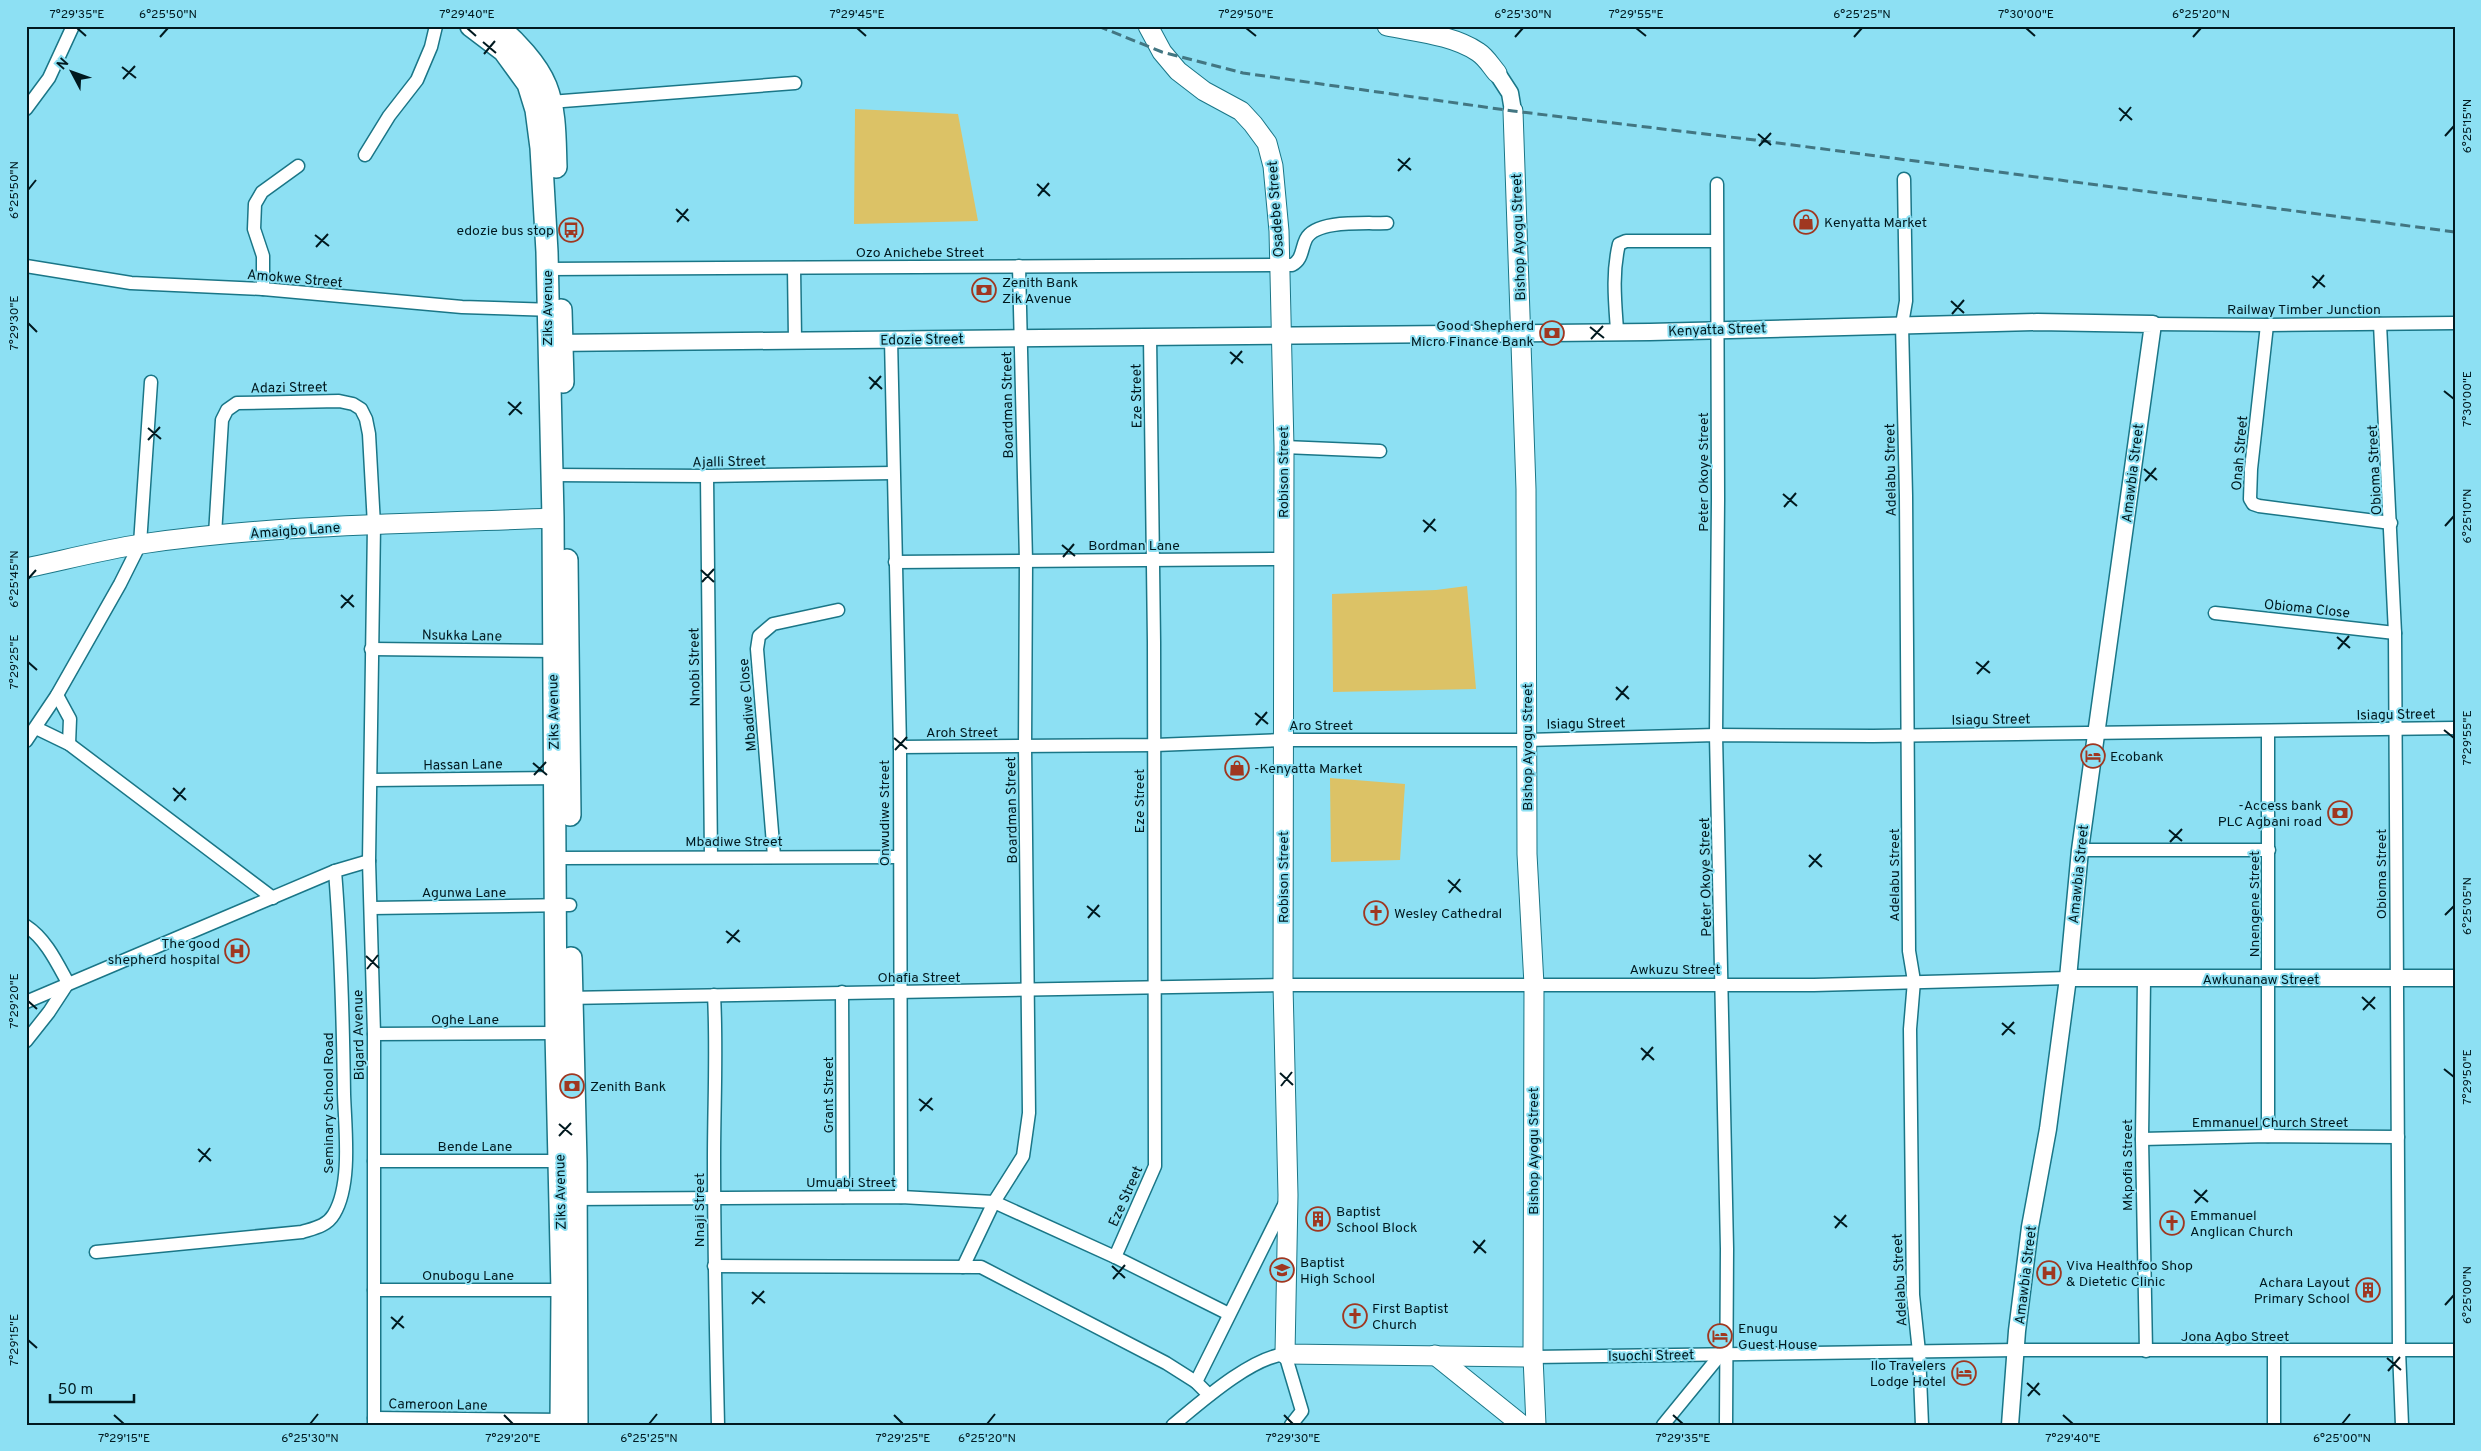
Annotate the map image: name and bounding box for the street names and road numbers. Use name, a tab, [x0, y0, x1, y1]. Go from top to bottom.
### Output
street label: Osadebe Street	[1265, 160, 1288, 258]
street label: Bishop Ayogu Street	[1509, 173, 1530, 301]
street label: Ozo Anichebe Street	[856, 245, 984, 262]
street label: Amokwe Street	[246, 267, 343, 292]
street label: Ziks Avenue	[540, 270, 557, 346]
street label: Railway Timber Junction	[2227, 302, 2381, 319]
street label: Kenyatta Street	[1668, 320, 1766, 341]
street label: Edozie Street	[880, 331, 964, 350]
street label: Boardman Street	[999, 351, 1018, 459]
street label: Eze Street	[1128, 363, 1147, 428]
street label: Adazi Street	[250, 379, 328, 398]
street label: Peter Okoye Street	[1696, 412, 1713, 532]
street label: Onah Street	[2229, 415, 2252, 491]
street label: Adelabu Street	[1882, 423, 1901, 517]
street label: Amawbia Street	[2119, 423, 2148, 523]
street label: Obioma Street	[2365, 424, 2386, 516]
street label: Robison Street	[1276, 426, 1293, 518]
street label: Ajalli Street	[692, 453, 766, 472]
street label: Amaigbo Lane	[249, 520, 341, 543]
street label: Bordman Lane	[1088, 538, 1180, 555]
street label: Obioma Close	[2263, 597, 2351, 622]
street label: Nsukka Lane	[422, 627, 502, 646]
street label: Nnobi Street	[686, 627, 705, 707]
street label: Mbadiwe Close	[736, 658, 761, 752]
street label: Ziks Avenue	[545, 674, 564, 750]
street label: Bishop Ayogu Street	[1520, 683, 1537, 811]
street label: Isiagu Street	[2356, 706, 2436, 725]
street label: Isiagu Street	[1951, 711, 2031, 730]
street label: Isiagu Street	[1546, 715, 1626, 734]
street label: Aro Street	[1289, 718, 1353, 735]
street label: Aroh Street	[926, 725, 998, 742]
street label: Hassan Lane	[423, 756, 503, 775]
street label: Boardman Street	[1003, 756, 1022, 864]
street label: Onwudiwe Street	[877, 760, 894, 866]
street label: Eze Street	[1132, 769, 1149, 833]
street label: Peter Okoye Street	[1697, 817, 1716, 937]
street label: Amawbia Street	[2066, 824, 2093, 924]
street label: Adelabu Street	[1887, 828, 1904, 922]
street label: Obioma Street	[2374, 829, 2391, 919]
street label: Robison Street	[1276, 831, 1293, 923]
street label: Mbadiwe Street	[685, 834, 783, 851]
street label: Nnengene Street	[2247, 851, 2264, 957]
street label: Agunwa Lane	[422, 885, 506, 902]
street label: Awkuzu Street	[1630, 962, 1721, 979]
street label: Ohafia Street	[878, 970, 960, 987]
street label: Awkunanaw Street	[2203, 972, 2319, 989]
street label: Bigard Avenue	[350, 989, 369, 1080]
street label: Oghe Lane	[431, 1012, 499, 1029]
street label: Seminary School Road	[321, 1032, 338, 1174]
street label: Grant Street	[821, 1056, 838, 1134]
street label: Bishop Ayogu Street	[1526, 1087, 1543, 1215]
street label: Emmanuel Church Street	[2192, 1115, 2348, 1132]
street label: Mkpofia Street	[2120, 1119, 2137, 1211]
street label: Bende Lane	[438, 1139, 512, 1156]
street label: Ziks Avenue	[552, 1154, 571, 1230]
street label: Eze Street	[1105, 1164, 1147, 1230]
street label: Nnaji Street	[692, 1173, 709, 1247]
street label: Umuabi Street	[806, 1175, 896, 1192]
street label: Amawbia Street	[2012, 1225, 2041, 1325]
street label: Adelabu Street	[1890, 1233, 1911, 1327]
street label: Onubogu Lane	[422, 1268, 514, 1285]
street label: Jona Agbo Street	[2181, 1329, 2289, 1346]
street label: Isuochi Street	[1608, 1347, 1694, 1366]
street label: Cameroon Lane	[388, 1396, 488, 1415]

